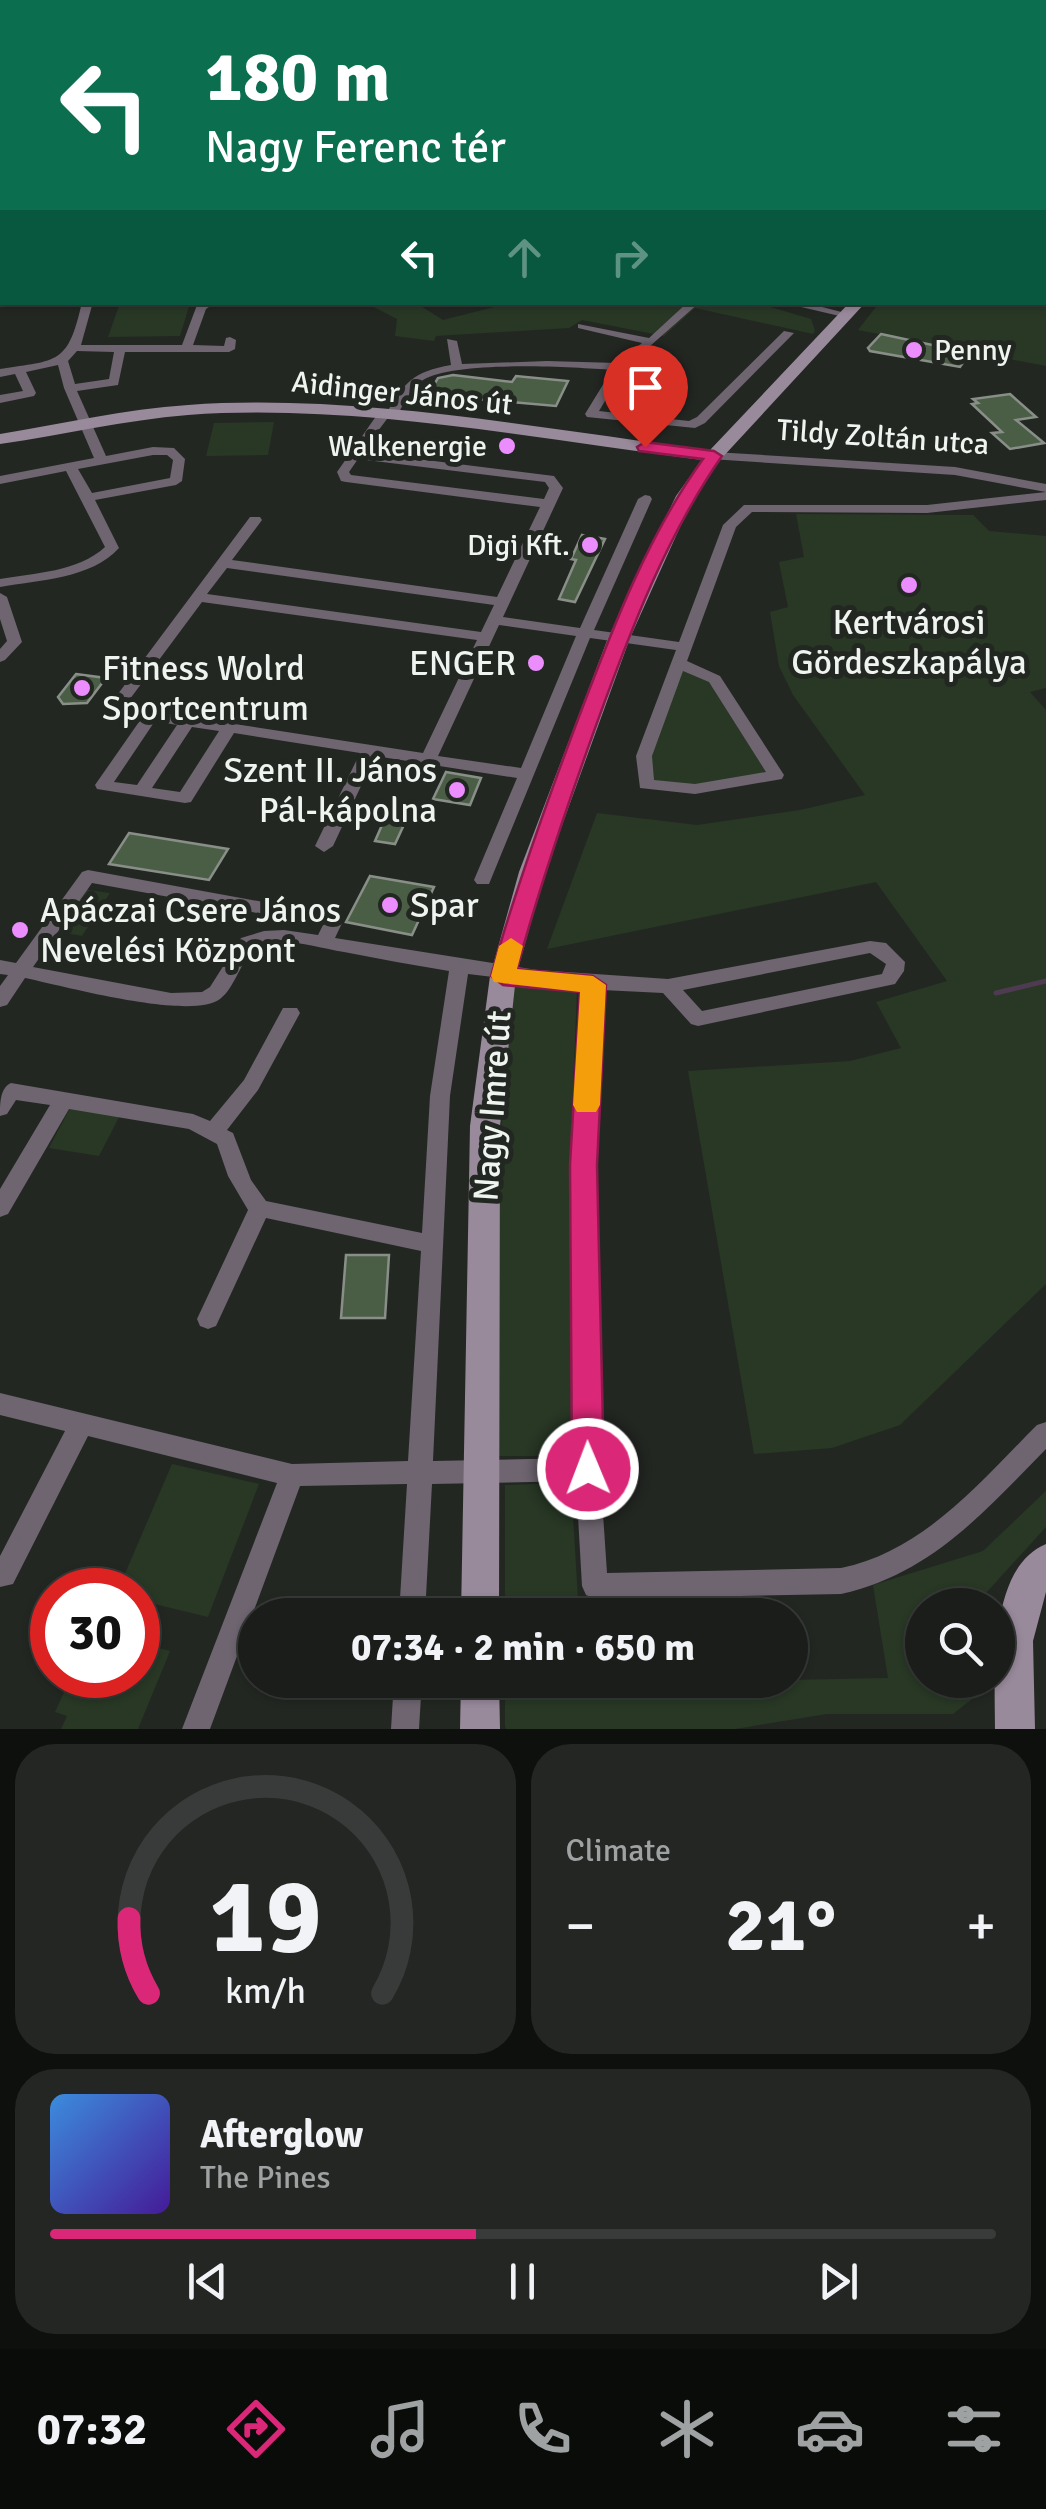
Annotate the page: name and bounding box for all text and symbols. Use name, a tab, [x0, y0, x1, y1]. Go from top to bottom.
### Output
text: 180 m	[205, 34, 390, 120]
icon: left	[40, 40, 170, 170]
text: Nagy Ferenc tér	[205, 120, 506, 175]
icon: left	[392, 230, 447, 285]
icon: ahead	[497, 230, 552, 285]
icon: right	[602, 230, 657, 285]
place label: Penny	[934, 332, 1011, 369]
marker: Penny	[903, 339, 925, 361]
pin	[603, 345, 688, 448]
icon: arrive	[618, 360, 673, 415]
street label: Aidinger János út	[290, 364, 514, 423]
street label: Tildy Zoltán utca	[776, 412, 990, 463]
place label: Walkenergie	[328, 428, 487, 465]
marker: Walkenergie	[496, 435, 518, 457]
place label: Digi Kft.	[467, 527, 570, 564]
marker: Digi Kft.	[579, 534, 601, 556]
marker: Kertvárosi Gördeszkapálya	[898, 574, 920, 596]
place label: Kertvárosi Gördeszkapálya	[791, 601, 1027, 684]
place label: ENGER	[409, 642, 516, 685]
place label: Fitness Wolrd Sportcentrum	[102, 647, 309, 730]
marker: ENGER	[525, 652, 547, 674]
marker: Fitness Wolrd Sportcentrum	[71, 677, 93, 699]
place label: Szent II. János Pál-kápolna	[224, 749, 437, 832]
marker: Szent II. János Pál-kápolna	[446, 779, 468, 801]
place label: Spar	[410, 884, 479, 927]
place label: Apáczai Csere János Nevelési Központ	[40, 889, 341, 972]
marker: Spar	[379, 894, 401, 916]
marker: Apáczai Csere János Nevelési Központ	[9, 919, 31, 941]
street label: Nagy Imre út	[464, 1009, 521, 1203]
position arrow	[536, 1417, 640, 1521]
speed limit sign: 30	[30, 1568, 160, 1698]
map controls	[905, 1588, 1015, 1698]
button: search	[905, 1588, 1015, 1698]
text: 07:34 · 2 min · 650 m	[351, 1624, 695, 1671]
text: Climate	[566, 1831, 671, 1870]
text: 19	[209, 1853, 321, 1981]
text: 21°	[725, 1879, 836, 1972]
text: −	[566, 1892, 595, 1960]
text: +	[966, 1892, 996, 1960]
text: km/h	[225, 1969, 306, 2013]
text: Afterglow	[200, 2111, 363, 2158]
text: The Pines	[200, 2158, 331, 2197]
icon: previous	[180, 2254, 235, 2309]
icon: pause	[495, 2254, 550, 2309]
icon: next	[811, 2254, 866, 2309]
icon: directions	[221, 2394, 291, 2464]
icon: music	[365, 2394, 435, 2464]
icon: phone	[508, 2394, 578, 2464]
icon: climate	[652, 2394, 722, 2464]
icon: car	[795, 2394, 865, 2464]
icon: filters	[939, 2394, 1009, 2464]
text: 07:32	[37, 2402, 147, 2457]

